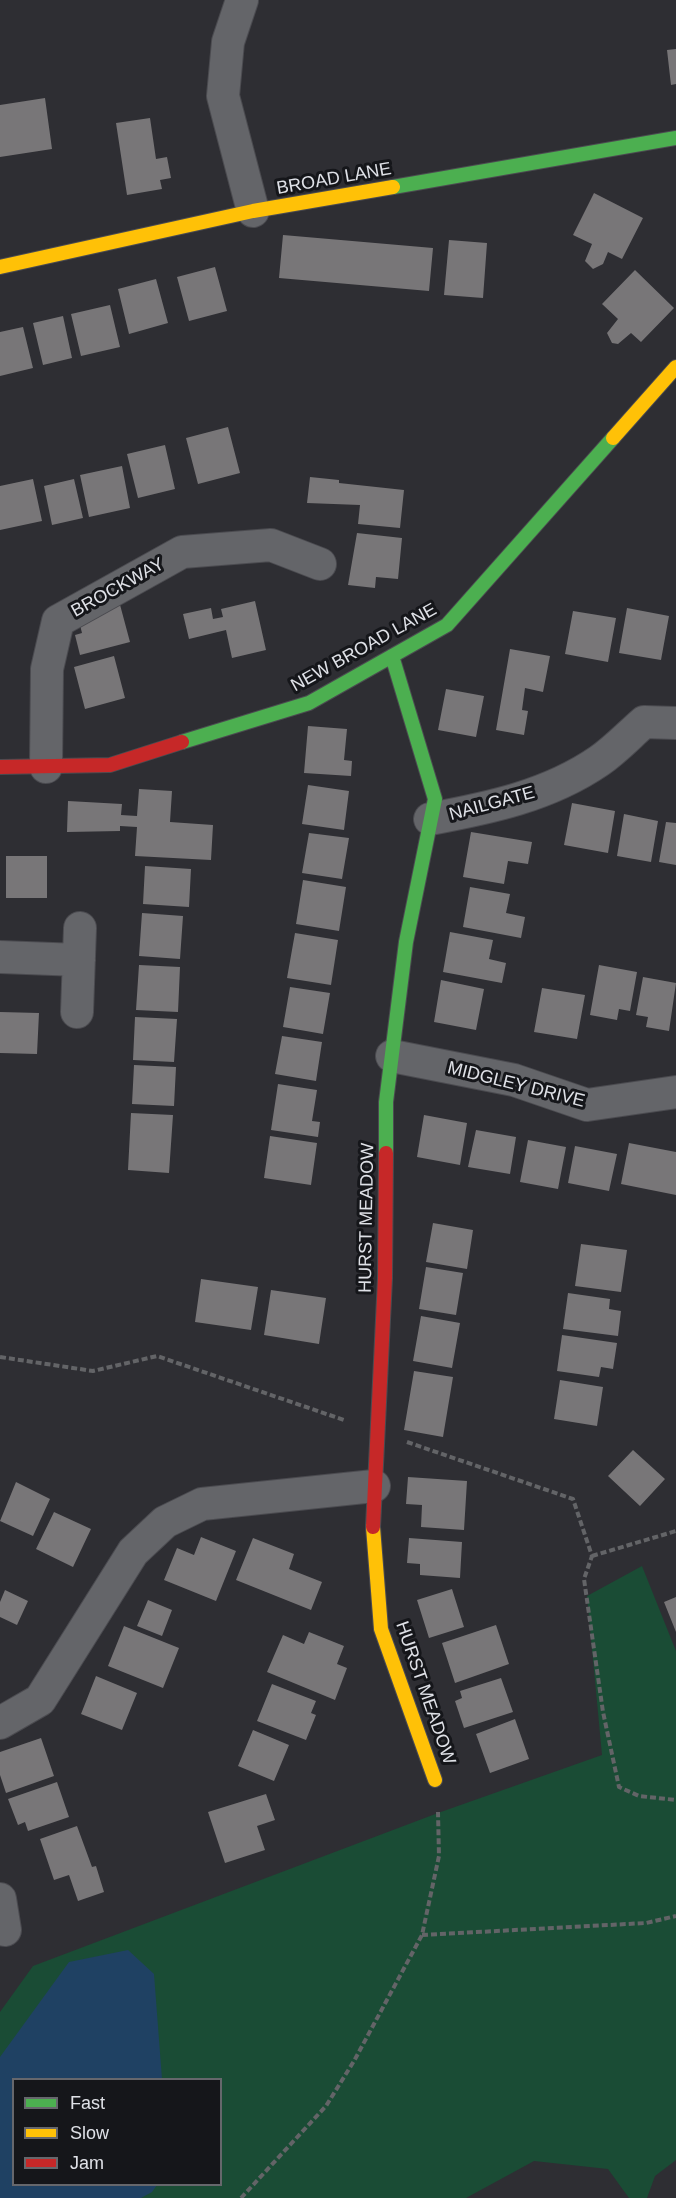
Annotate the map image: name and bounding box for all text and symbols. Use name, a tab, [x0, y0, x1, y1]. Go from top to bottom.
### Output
street label: BROAD LANE	[275, 158, 393, 200]
street label: BROCKWAY	[68, 554, 168, 622]
street label: NEW BROAD LANE	[287, 599, 441, 697]
street label: NAILGATE	[447, 782, 537, 826]
street label: MIDGLEY DRIVE	[445, 1057, 587, 1113]
street label: HURST MEADOW	[355, 1143, 379, 1293]
street label: HURST MEADOW	[390, 1619, 460, 1767]
legend	[12, 2078, 222, 2186]
text: Fast	[70, 2093, 105, 2113]
text: Slow	[70, 2123, 109, 2143]
text: Jam	[70, 2153, 104, 2173]

